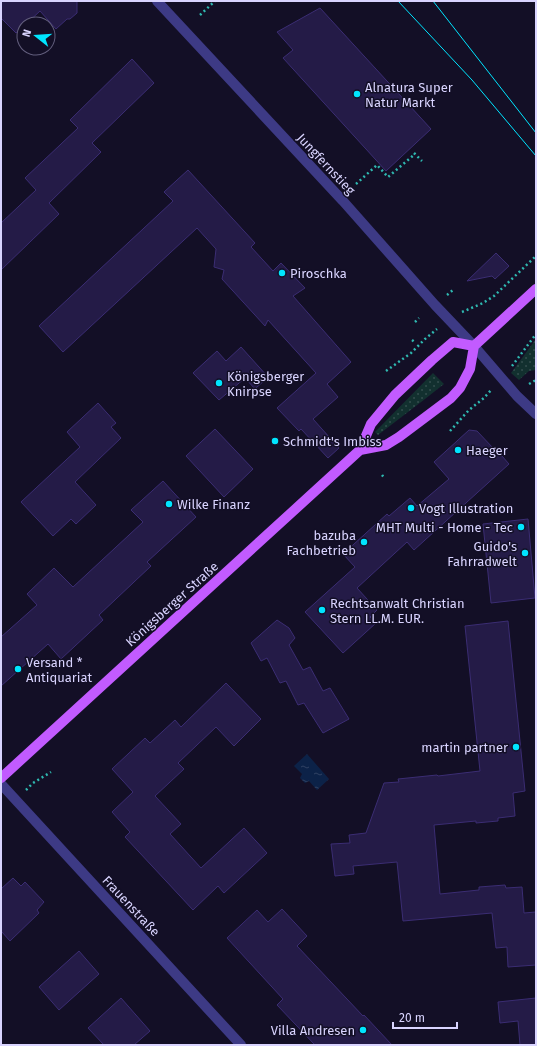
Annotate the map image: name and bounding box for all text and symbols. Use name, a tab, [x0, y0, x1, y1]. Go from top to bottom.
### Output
north arrow	[16, 16, 56, 56]
text: N	[20, 28, 34, 39]
place label: Alnatura Super Natur Markt	[365, 80, 453, 110]
marker: Alnatura Super Natur Markt	[352, 89, 362, 99]
street label: Jungfernstieg	[294, 130, 358, 198]
place label: Piroschka	[290, 266, 347, 281]
marker: Piroschka	[277, 268, 287, 278]
place label: Königsberger Knirpse	[227, 369, 304, 399]
marker: Königsberger Knirpse	[214, 378, 224, 388]
place label: Schmidt's Imbiss	[283, 434, 382, 449]
marker: Schmidt's Imbiss	[270, 436, 280, 446]
place label: Haeger	[466, 443, 508, 458]
marker: Haeger	[453, 445, 463, 455]
place label: Wilke Finanz	[177, 497, 250, 512]
marker: Wilke Finanz	[164, 499, 174, 509]
place label: Vogt Illustration	[419, 501, 513, 516]
marker: Vogt Illustration	[406, 503, 416, 513]
place label: MHT Multi - Home - Tec	[376, 520, 513, 535]
marker: MHT Multi - Home - Tec	[516, 522, 526, 532]
place label: bazuba Fachbetrieb	[287, 528, 356, 558]
marker: bazuba Fachbetrieb	[359, 537, 369, 547]
place label: Guido's Fahrradwelt	[447, 539, 517, 569]
marker: Guido's Fahrradwelt	[520, 548, 530, 558]
street label: Königsberger Straße	[123, 559, 221, 649]
place label: Rechtsanwalt Christian Stern LL.M. EUR.	[330, 596, 465, 626]
marker: Rechtsanwalt Christian Stern LL.M. EUR.	[317, 605, 327, 615]
place label: Versand * Antiquariat	[26, 655, 93, 685]
marker: Versand * Antiquariat	[13, 664, 23, 674]
place label: martin partner	[421, 740, 508, 755]
marker: martin partner	[511, 742, 521, 752]
street label: Frauenstraße	[99, 873, 163, 939]
scale bar	[393, 1004, 457, 1030]
text: 20 m	[399, 1011, 425, 1025]
place label: Villa Andresen	[271, 1023, 355, 1038]
marker: Villa Andresen	[358, 1025, 368, 1035]

